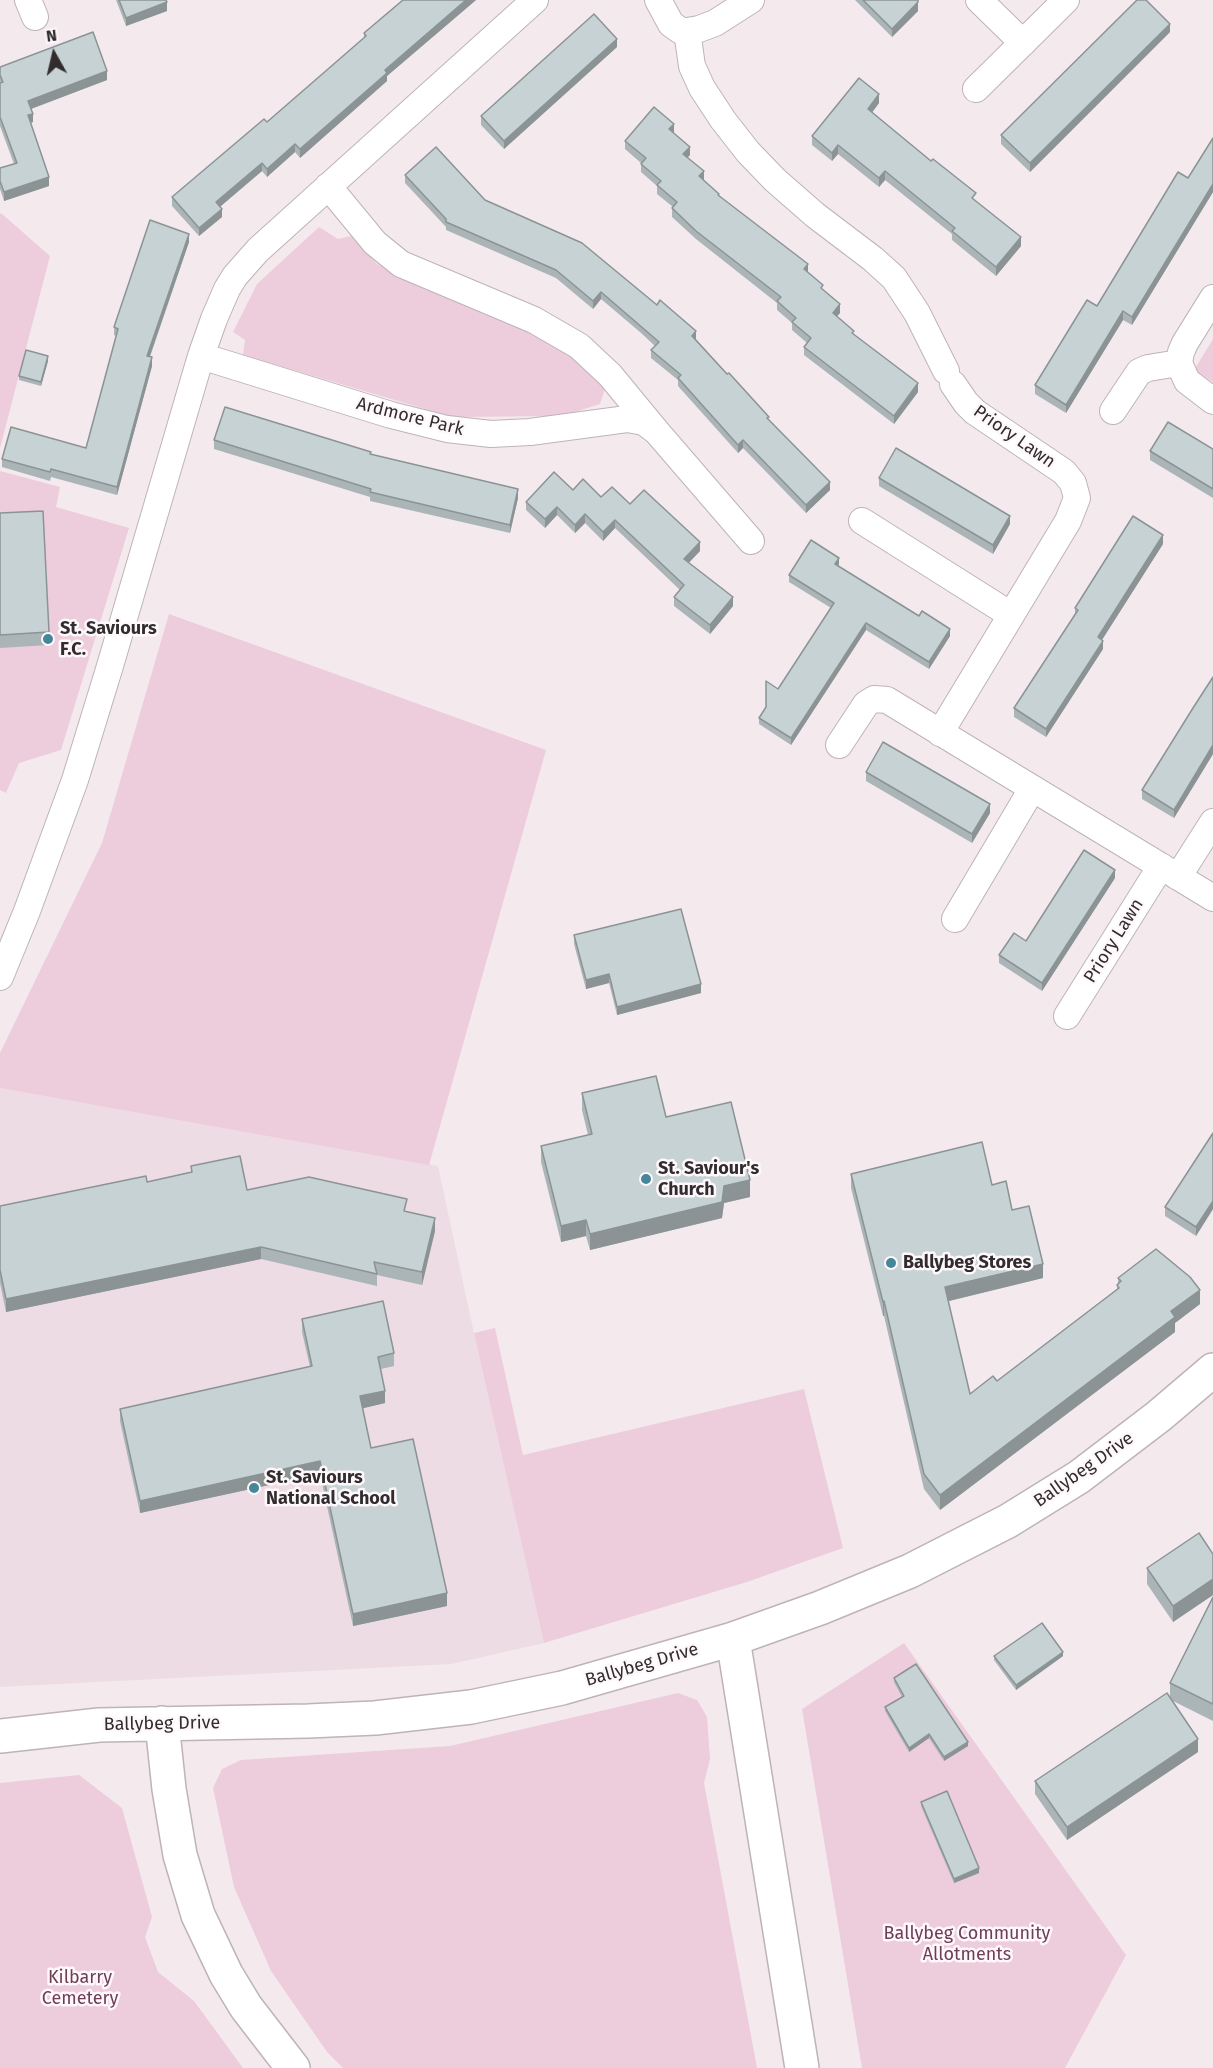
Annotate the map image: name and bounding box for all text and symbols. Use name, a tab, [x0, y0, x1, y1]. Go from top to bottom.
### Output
north arrow	[24, 24, 84, 84]
text: N	[45, 26, 58, 46]
street label: Ardmore Park	[354, 393, 466, 441]
street label: Priory Lawn	[969, 401, 1059, 473]
place label: St. Saviours F.C.	[60, 618, 157, 660]
marker: St. Saviours F.C.	[41, 632, 55, 646]
street label: Priory Lawn	[1080, 895, 1148, 987]
place label: St. Saviour's Church	[658, 1158, 759, 1200]
marker: St. Saviour's Church	[639, 1172, 653, 1186]
place label: Ballybeg Stores	[903, 1252, 1031, 1274]
marker: Ballybeg Stores	[884, 1256, 898, 1270]
street label: Ballybeg Drive	[1030, 1428, 1138, 1512]
place label: St. Saviours National School	[266, 1467, 396, 1510]
marker: St. Saviours National School	[247, 1481, 261, 1495]
street label: Ballybeg Drive	[583, 1639, 701, 1691]
street label: Ballybeg Drive	[104, 1712, 220, 1736]
park label: Ballybeg Community Allotments	[884, 1923, 1050, 1966]
park label: Kilbarry Cemetery	[42, 1967, 118, 2010]

